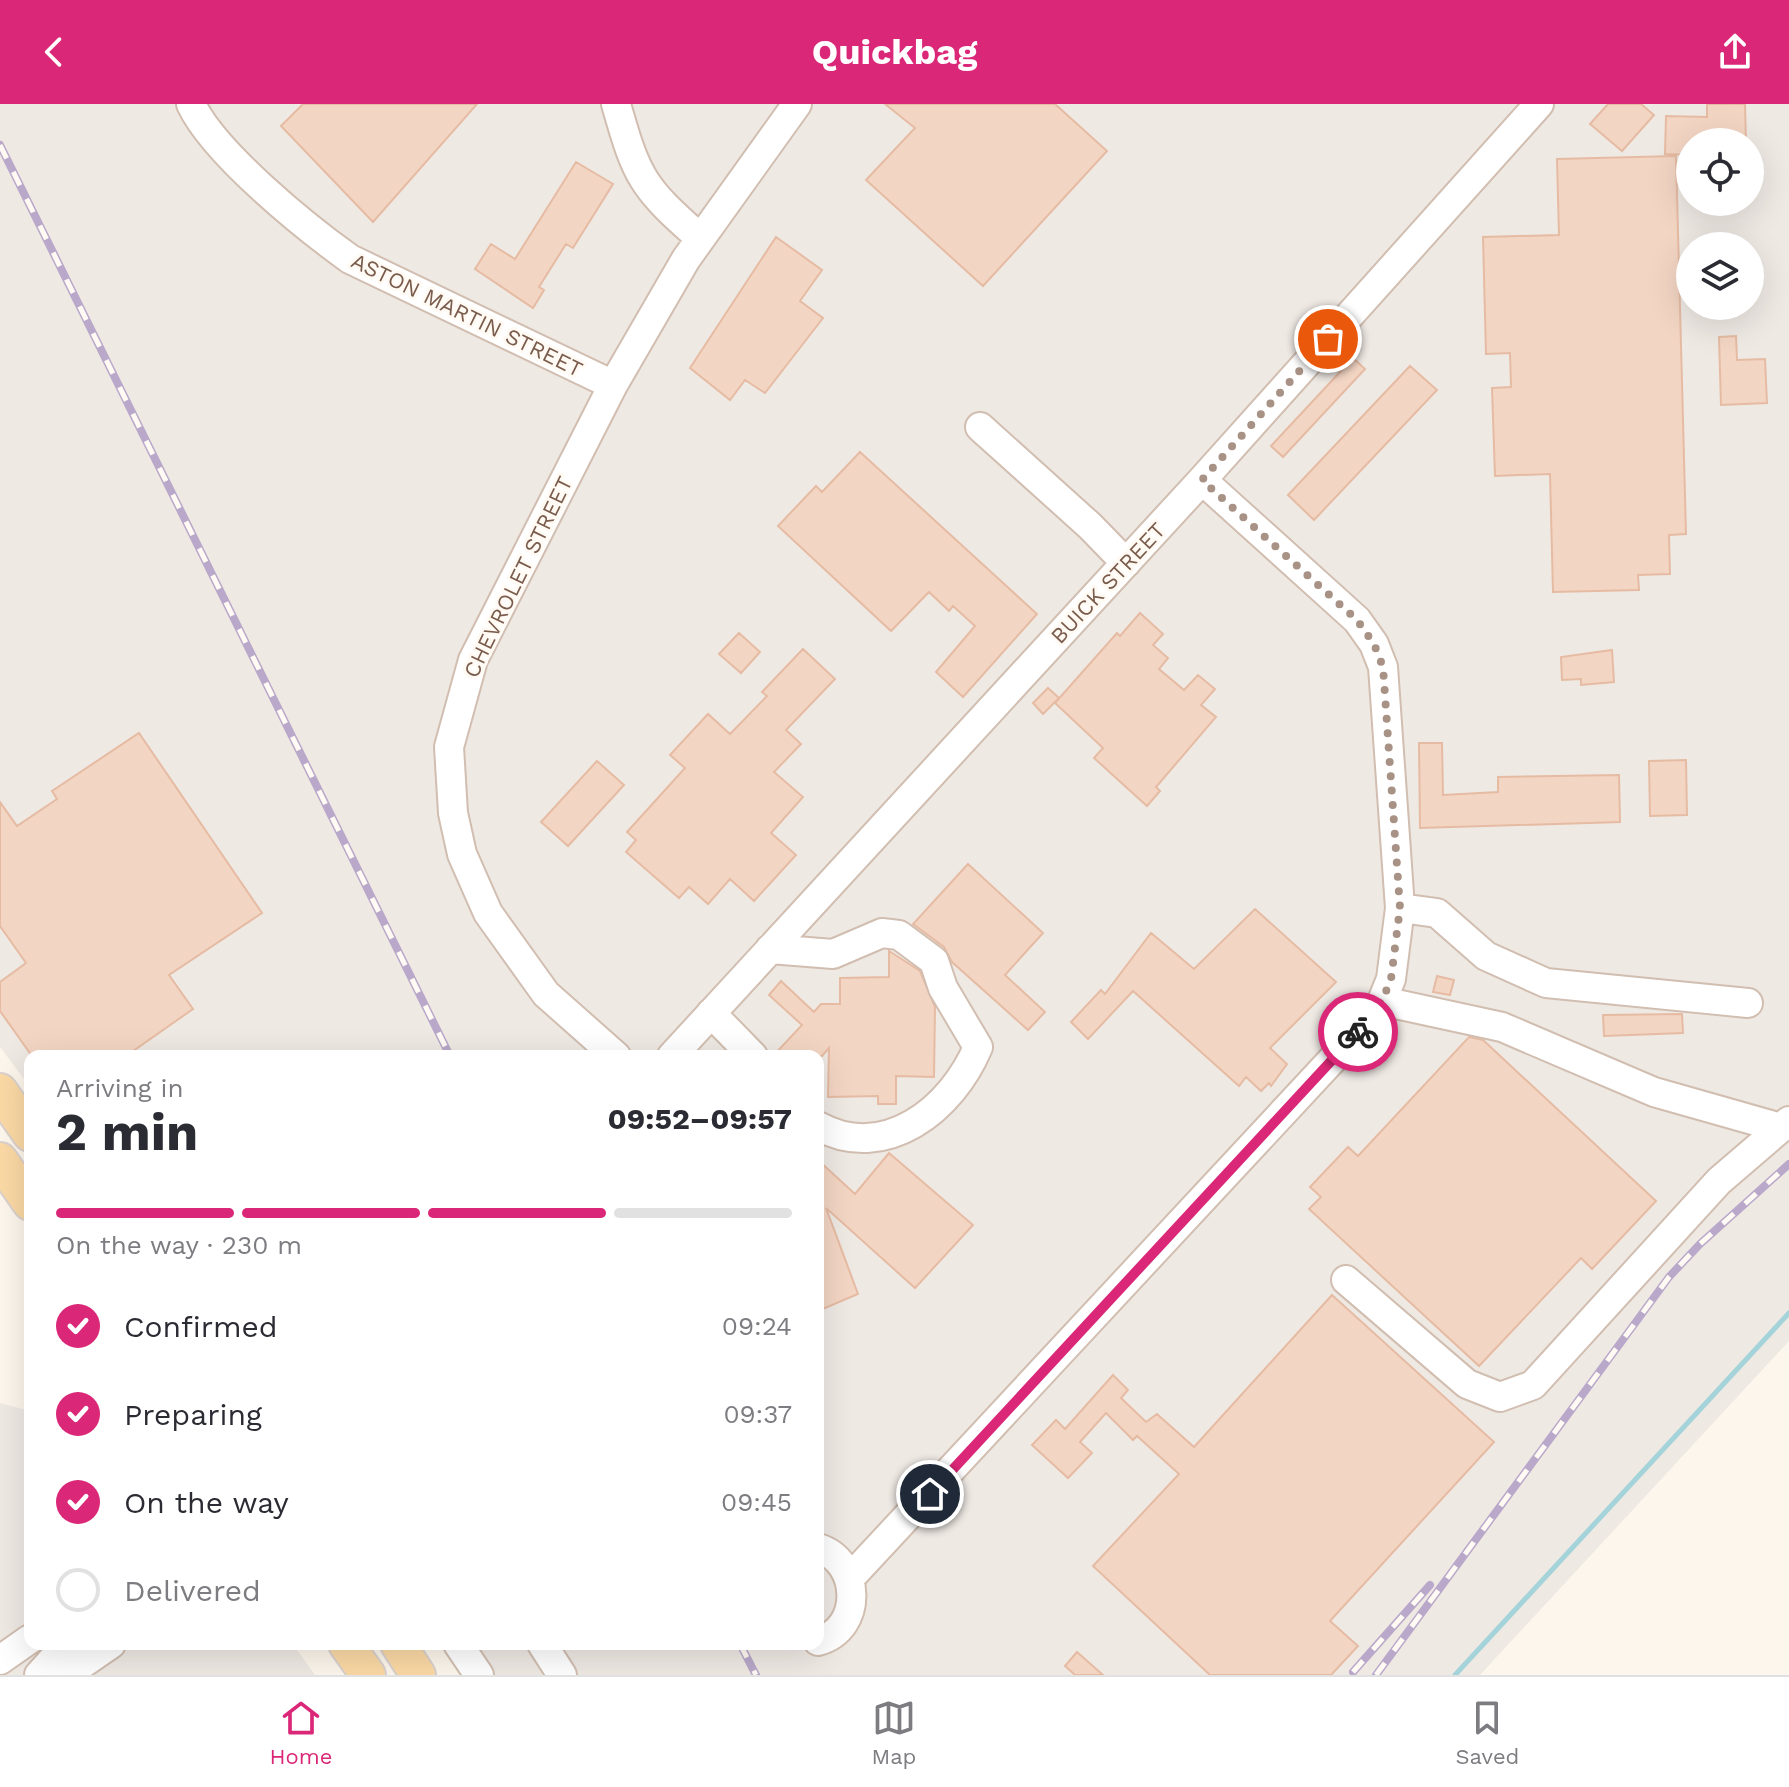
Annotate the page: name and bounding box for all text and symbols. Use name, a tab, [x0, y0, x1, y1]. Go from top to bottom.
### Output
icon: back	[32, 30, 76, 74]
icon: share	[1713, 30, 1757, 74]
text: Quickbag	[812, 31, 977, 73]
map controls	[1676, 128, 1764, 320]
button: locate	[1676, 128, 1764, 216]
button: layers	[1676, 232, 1764, 320]
street label: ASTON MARTIN STREET	[347, 248, 587, 382]
pin	[1294, 305, 1362, 373]
icon: bag	[1306, 317, 1350, 361]
street label: CHEVROLET STREET	[458, 472, 578, 682]
street label: BUICK STREET	[1046, 517, 1170, 649]
courier	[1318, 992, 1398, 1072]
icon: bike	[1336, 1010, 1380, 1054]
text: Arriving in	[56, 1073, 184, 1103]
text: 09:52–09:57	[608, 1101, 792, 1136]
text: 2 min	[56, 1102, 198, 1163]
text: On the way · 230 m	[56, 1230, 302, 1260]
icon: check	[56, 1304, 100, 1348]
text: Confirmed	[124, 1309, 278, 1344]
text: 09:24	[722, 1311, 792, 1341]
icon: check	[56, 1392, 100, 1436]
text: Preparing	[124, 1397, 262, 1432]
text: 09:37	[723, 1399, 792, 1429]
pin	[896, 1460, 964, 1528]
icon: home	[908, 1472, 952, 1516]
icon: check	[56, 1480, 100, 1524]
text: On the way	[124, 1485, 289, 1520]
text: 09:45	[721, 1487, 792, 1517]
text: Delivered	[124, 1573, 261, 1608]
tab: Home	[270, 1696, 332, 1769]
tab: Map	[872, 1696, 916, 1769]
tab: Saved	[1456, 1696, 1519, 1769]

